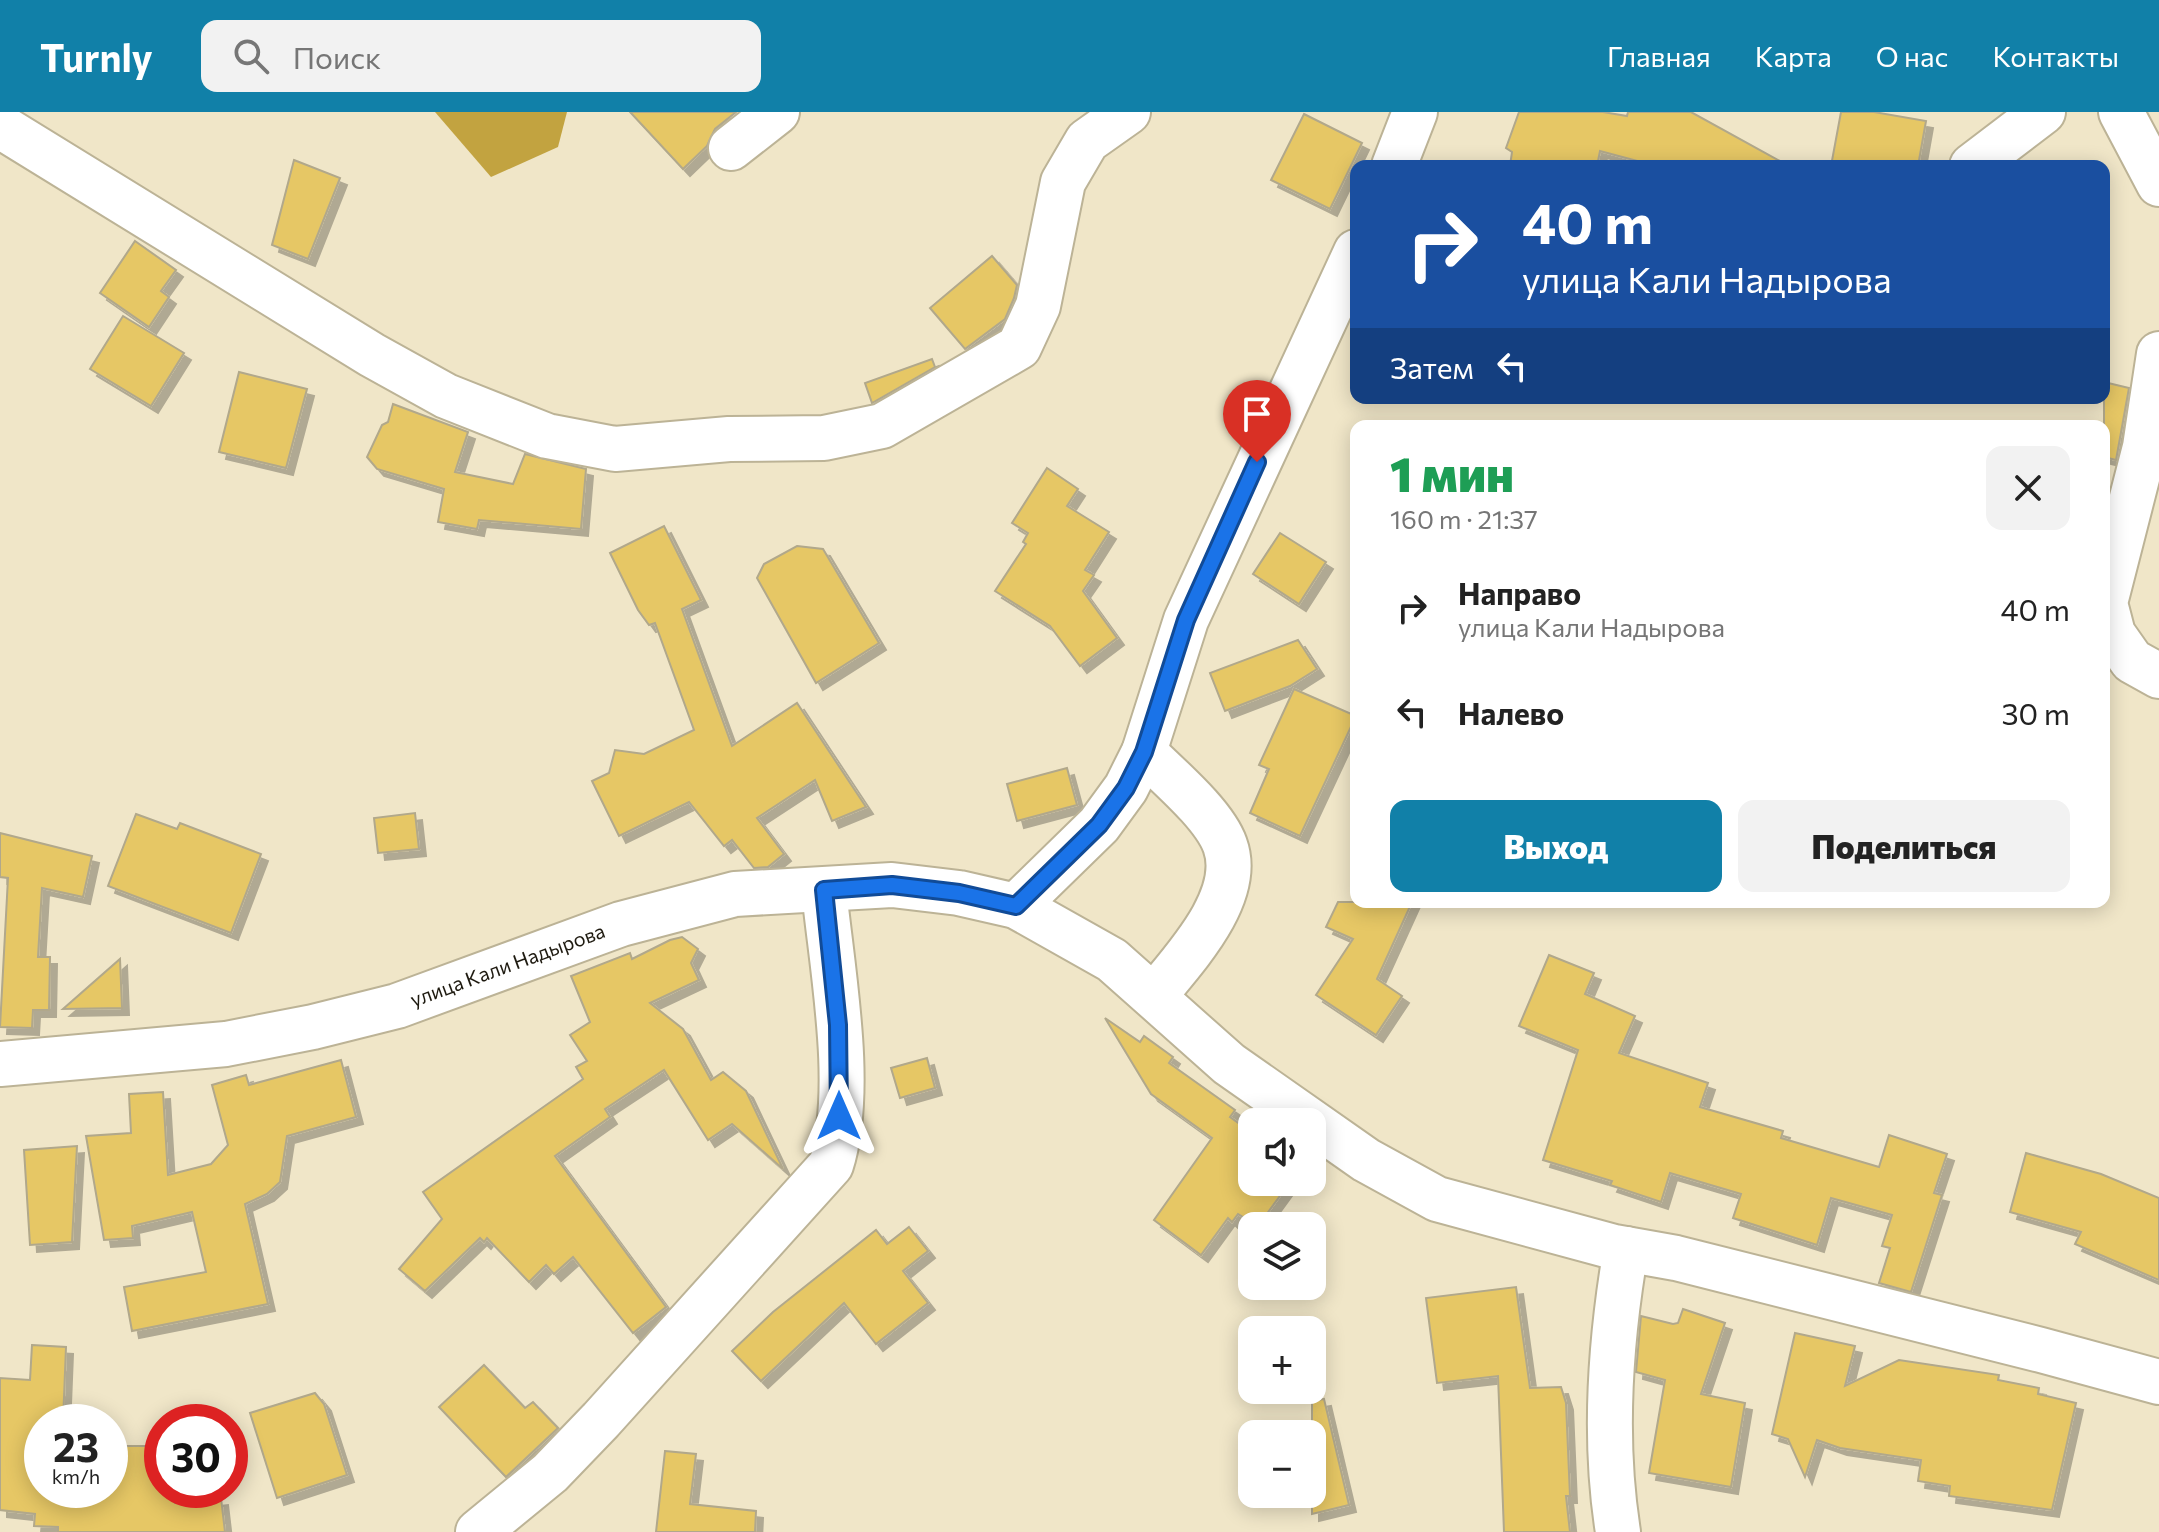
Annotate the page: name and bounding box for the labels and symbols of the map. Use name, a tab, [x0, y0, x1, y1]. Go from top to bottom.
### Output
pin	[1223, 380, 1291, 462]
street label: улица Кали Надырова	[407, 918, 608, 1011]
position arrow	[797, 1074, 881, 1158]
speed limit sign: 30	[144, 1404, 248, 1508]

